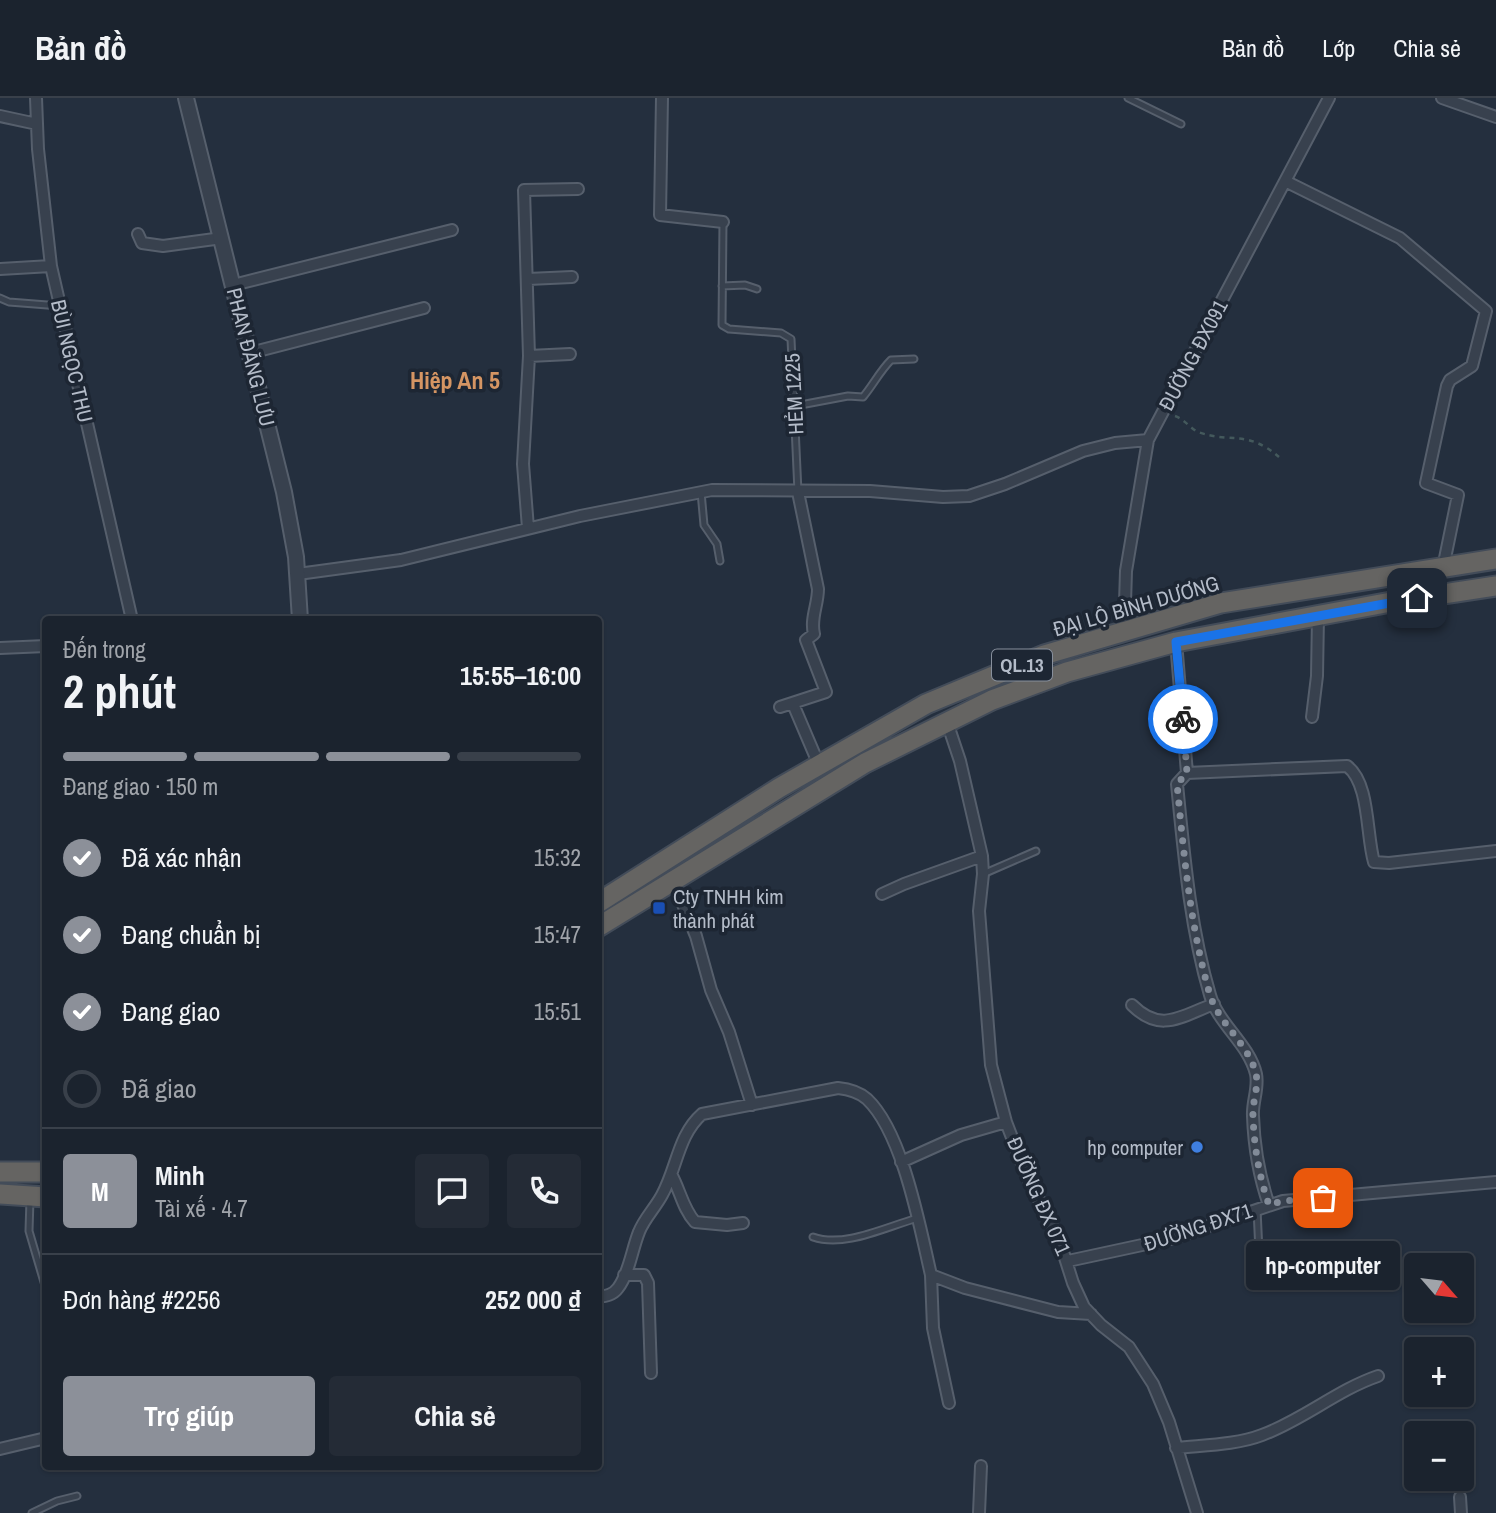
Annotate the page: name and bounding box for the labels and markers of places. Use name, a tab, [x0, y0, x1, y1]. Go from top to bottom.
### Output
pin	[1387, 568, 1447, 628]
place label: Cty TNHH kim thành phát	[673, 882, 784, 935]
marker: Cty TNHH kim thành phát	[651, 900, 667, 916]
place label: hp computer	[1087, 1133, 1183, 1162]
marker: hp computer	[1189, 1139, 1205, 1155]
pin	[1293, 1168, 1353, 1228]
callout: hp-computer	[1246, 1240, 1400, 1289]

